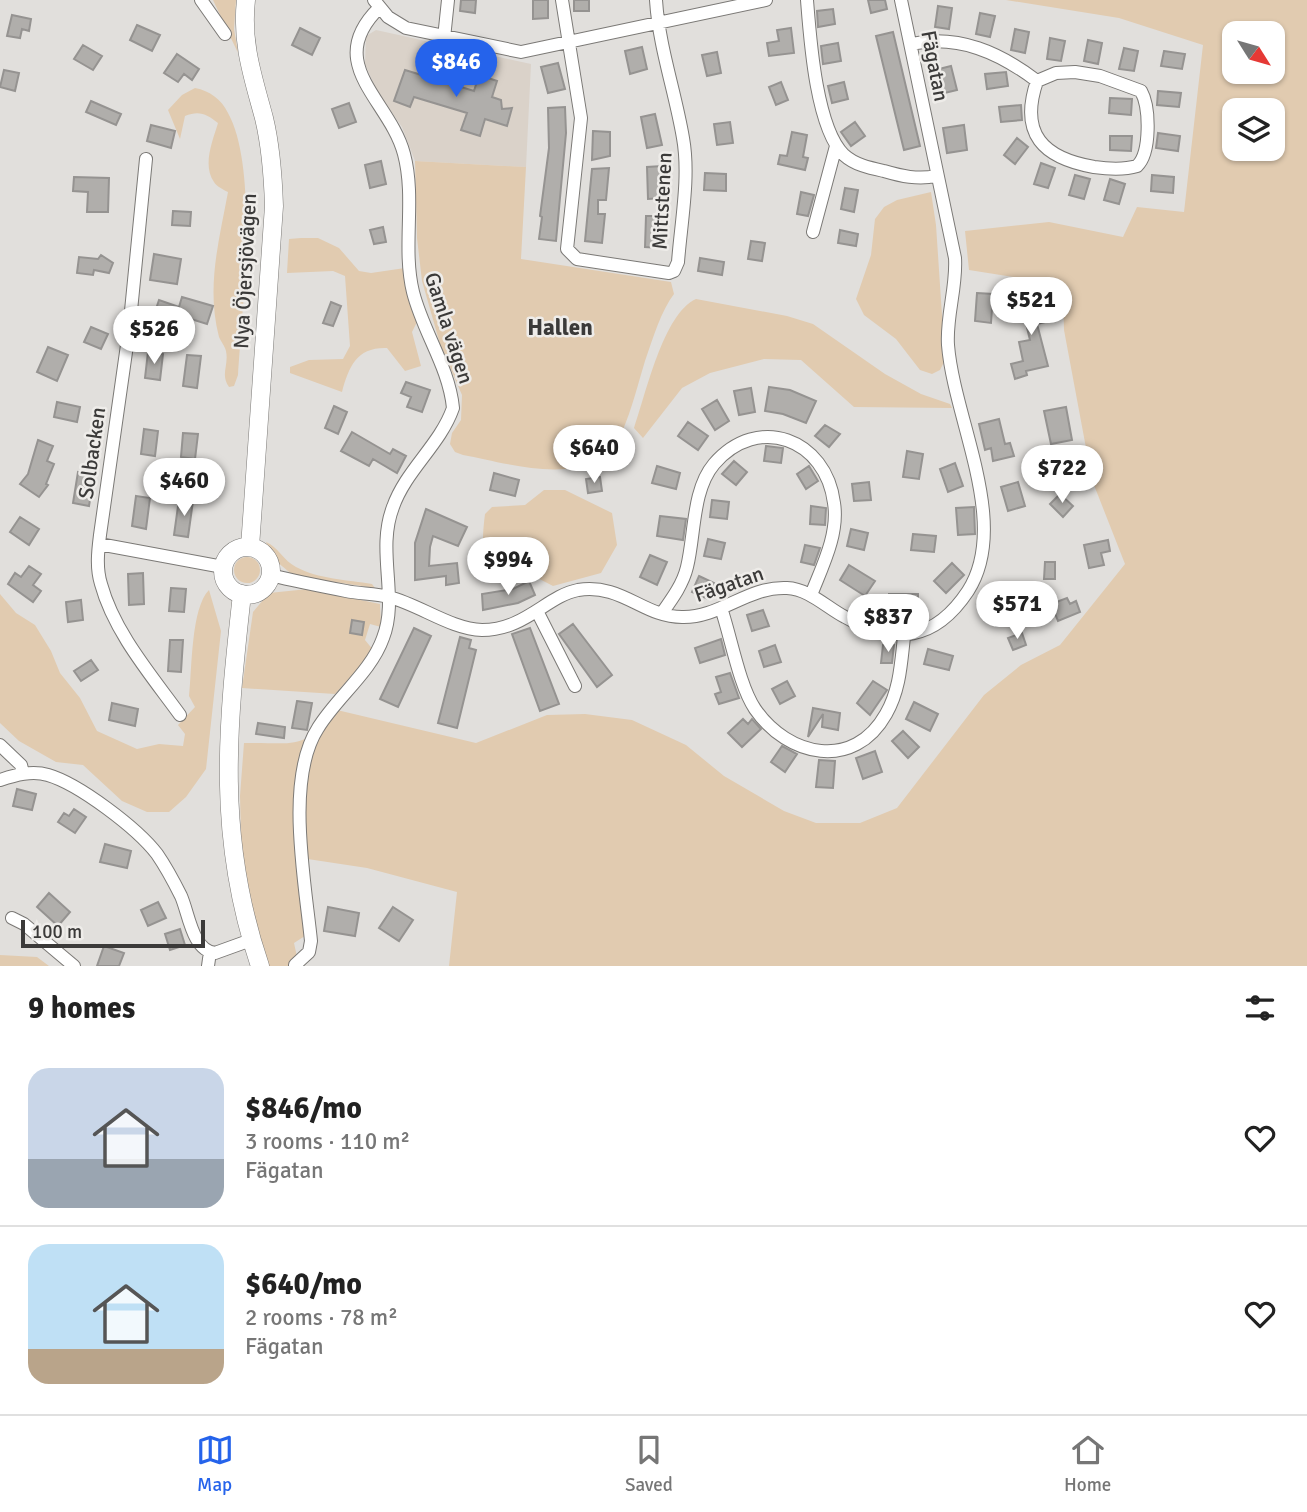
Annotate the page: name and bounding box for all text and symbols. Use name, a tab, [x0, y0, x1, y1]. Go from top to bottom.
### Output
north arrow	[1222, 21, 1284, 84]
map controls	[1222, 21, 1285, 161]
street label: Fägatan	[915, 28, 955, 104]
pin: $846	[415, 40, 497, 99]
text: $846	[431, 47, 481, 76]
button: layers	[1222, 98, 1285, 161]
street label: Mittstenen	[646, 152, 678, 250]
street label: Nya Öjersjövägen	[228, 192, 262, 350]
street label: Gamla vägen	[419, 269, 479, 387]
pin: $521	[990, 278, 1072, 337]
text: $521	[1006, 285, 1056, 314]
pin: $526	[113, 306, 195, 366]
district label: Hallen	[527, 313, 593, 342]
text: $526	[129, 314, 179, 343]
street label: Solbacken	[73, 405, 111, 501]
pin: $640	[553, 426, 635, 485]
text: $640	[569, 433, 619, 462]
pin: $722	[1021, 446, 1103, 505]
text: $722	[1037, 453, 1087, 482]
pin: $460	[143, 458, 225, 518]
text: $460	[159, 466, 209, 495]
pin: $994	[467, 538, 549, 597]
text: $994	[483, 545, 533, 574]
street label: Fägatan	[691, 560, 767, 608]
pin: $571	[976, 582, 1058, 641]
text: $571	[992, 589, 1042, 618]
pin: $837	[847, 594, 929, 654]
text: $837	[863, 602, 913, 631]
scale bar	[21, 917, 205, 949]
text: 100 m	[32, 920, 82, 944]
icon: filters	[1241, 989, 1279, 1027]
text: 9 homes	[28, 990, 135, 1027]
text: $846/mo	[245, 1090, 362, 1127]
icon: home	[84, 1096, 168, 1180]
icon: heart	[1241, 1119, 1279, 1157]
text: 3 rooms · 110 m²	[245, 1127, 410, 1156]
text: Fägatan	[245, 1156, 324, 1185]
text: $640/mo	[245, 1266, 362, 1303]
icon: home	[84, 1272, 168, 1356]
icon: heart	[1241, 1295, 1279, 1333]
text: 2 rooms · 78 m²	[245, 1303, 398, 1332]
text: Fägatan	[245, 1332, 324, 1361]
tab: Map	[196, 1431, 234, 1497]
tab: Saved	[625, 1431, 673, 1497]
tab: Home	[1064, 1431, 1111, 1497]

